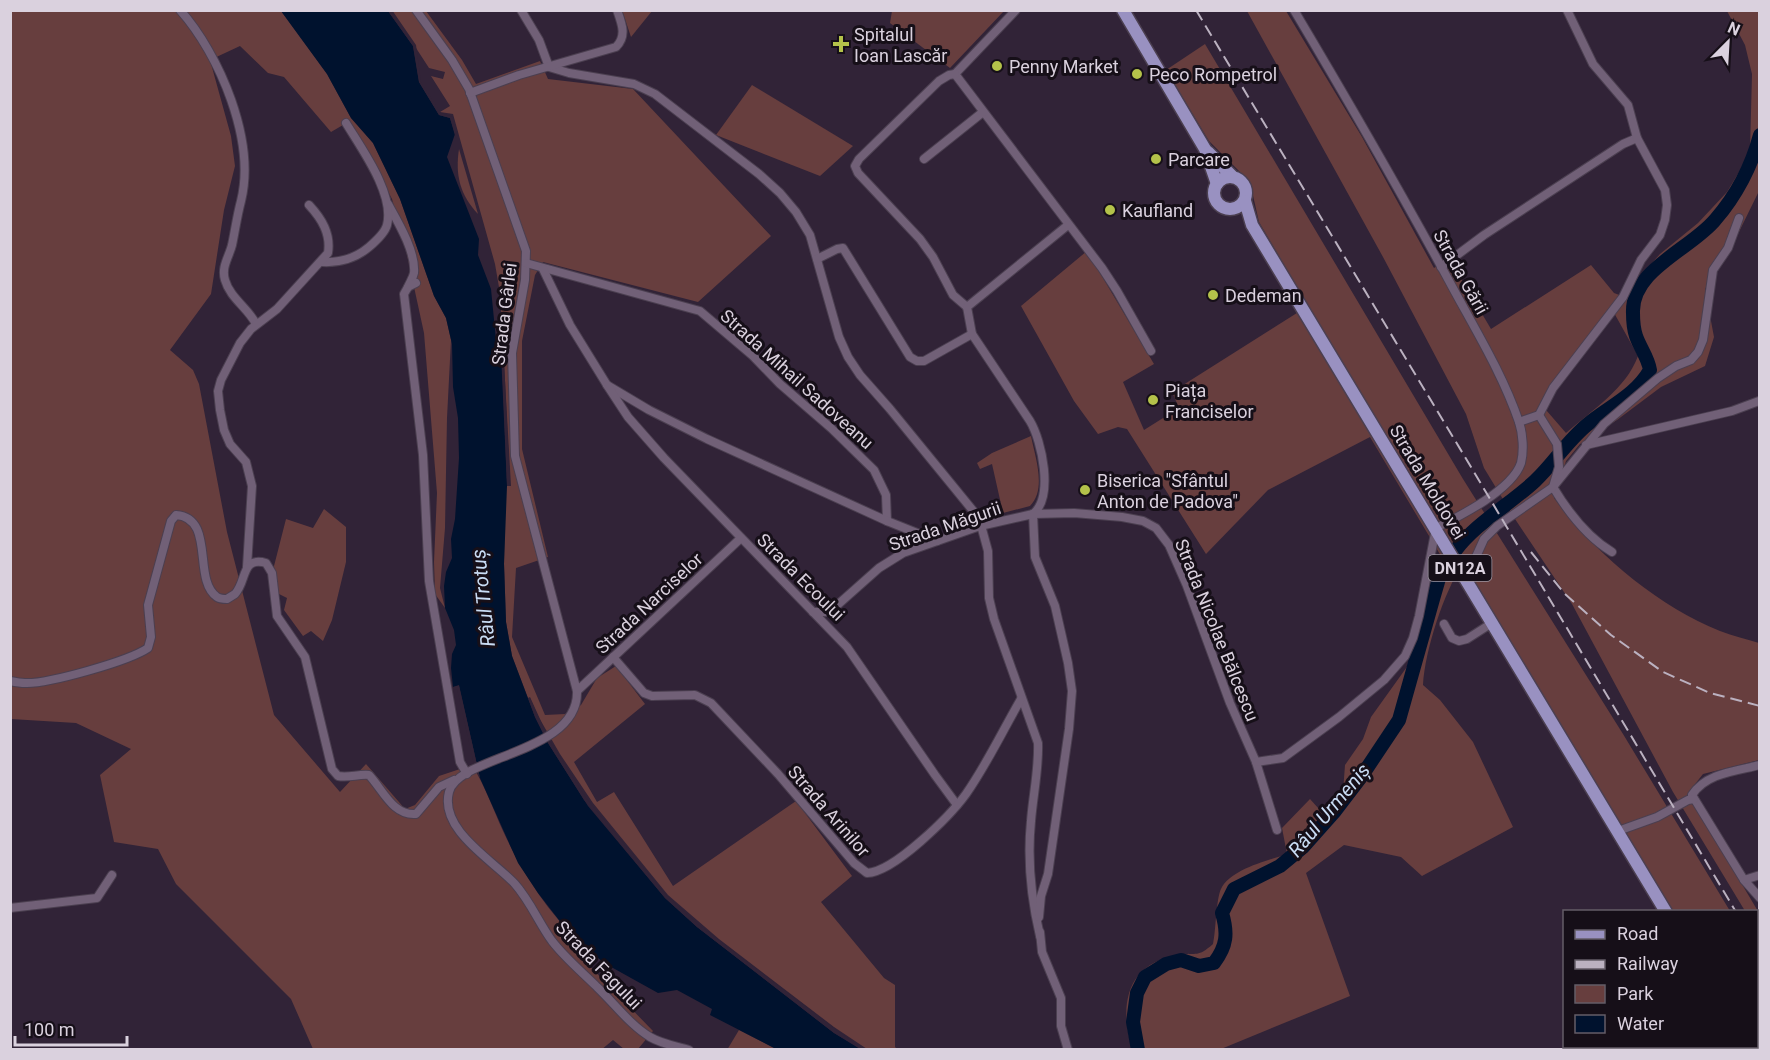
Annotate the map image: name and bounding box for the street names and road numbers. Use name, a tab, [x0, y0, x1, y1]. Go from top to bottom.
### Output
street label: Strada Gării	[1429, 226, 1493, 318]
street label: Strada Gârlei	[487, 262, 521, 366]
street label: Strada Mihail Sadoveanu	[716, 305, 878, 453]
street label: Strada Moldovei	[1386, 421, 1470, 543]
street label: Strada Măgurii	[886, 497, 1004, 555]
street label: Strada Ecoului	[753, 529, 849, 625]
street label: Strada Nicolae Bălcescu	[1171, 536, 1263, 724]
street label: Strada Narciselor	[591, 548, 707, 658]
road number: DN12A	[1428, 555, 1492, 581]
street label: Strada Arinilor	[784, 761, 874, 861]
street label: Strada Fagului	[552, 916, 646, 1014]

